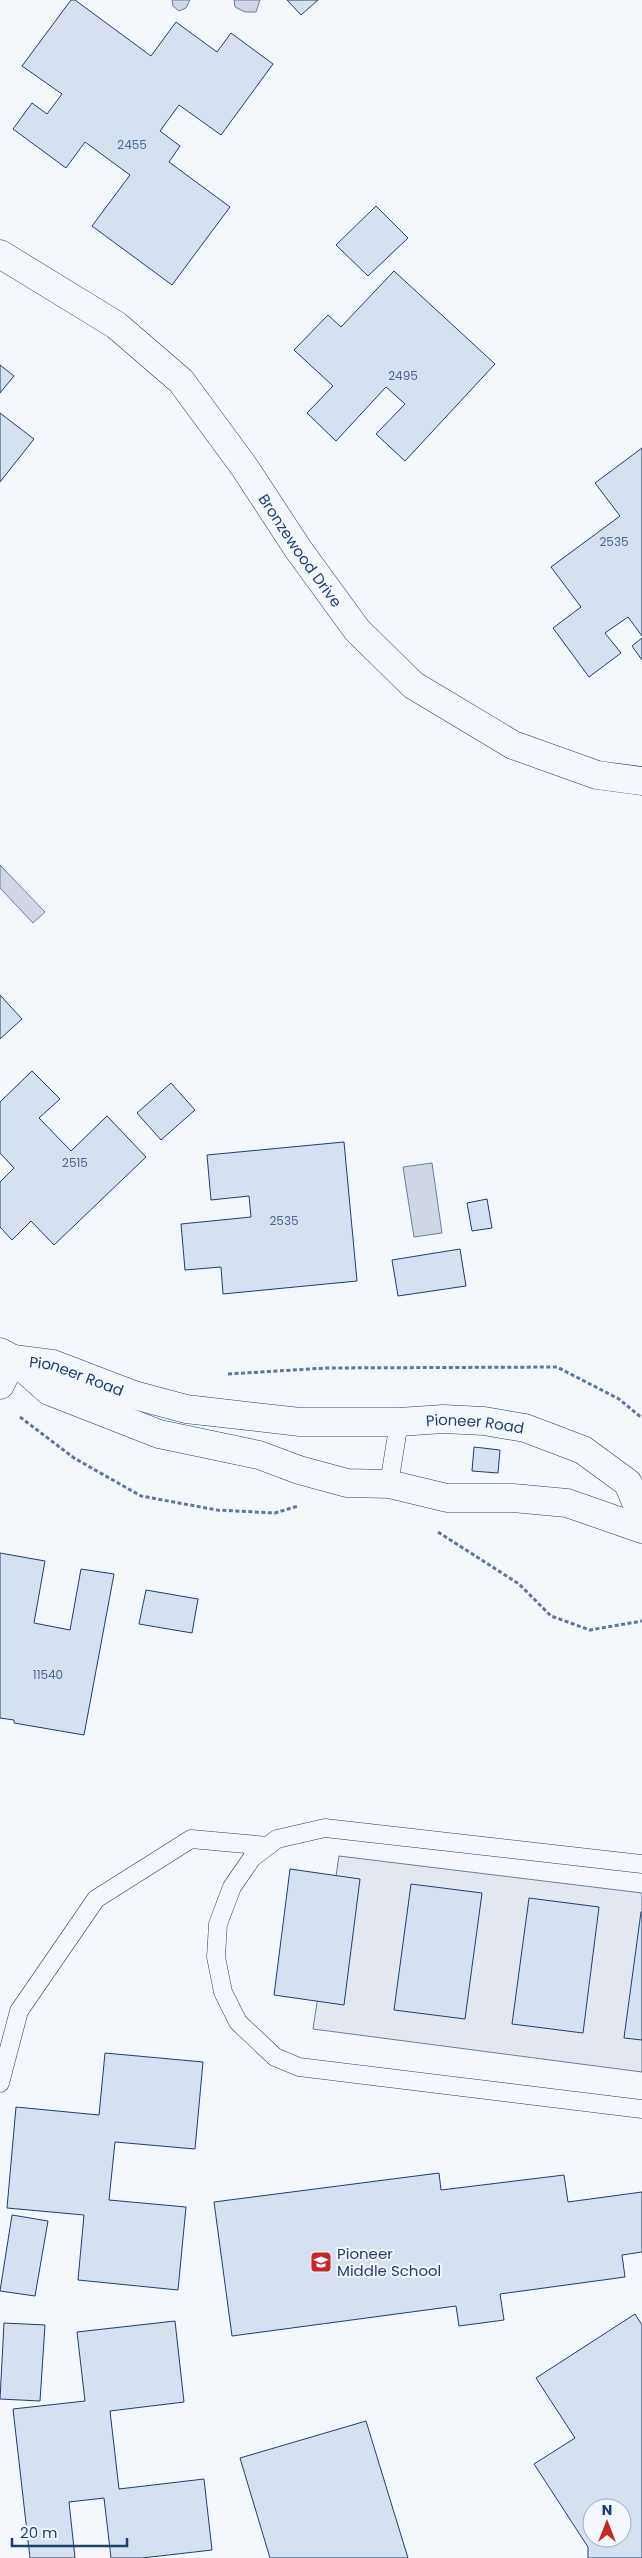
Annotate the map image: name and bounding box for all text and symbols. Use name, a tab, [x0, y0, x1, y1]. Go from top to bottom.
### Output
house number: 2455	[117, 136, 147, 153]
house number: 2495	[388, 367, 418, 384]
street label: Bronzewood Drive	[254, 489, 347, 611]
house number: 2535	[599, 533, 629, 550]
house number: 2515	[62, 1154, 88, 1171]
house number: 2535	[269, 1212, 299, 1229]
street label: Pioneer Road	[28, 1351, 127, 1401]
street label: Pioneer Road	[425, 1408, 526, 1438]
house number: 11540	[33, 1666, 63, 1683]
place label: Pioneer Middle School	[337, 2243, 441, 2281]
school or university icon: Pioneer Middle School	[309, 2250, 333, 2274]
north arrow	[582, 2498, 632, 2548]
text: N	[602, 2500, 612, 2520]
scale bar	[12, 2516, 128, 2548]
text: 20 m	[20, 2522, 58, 2543]

